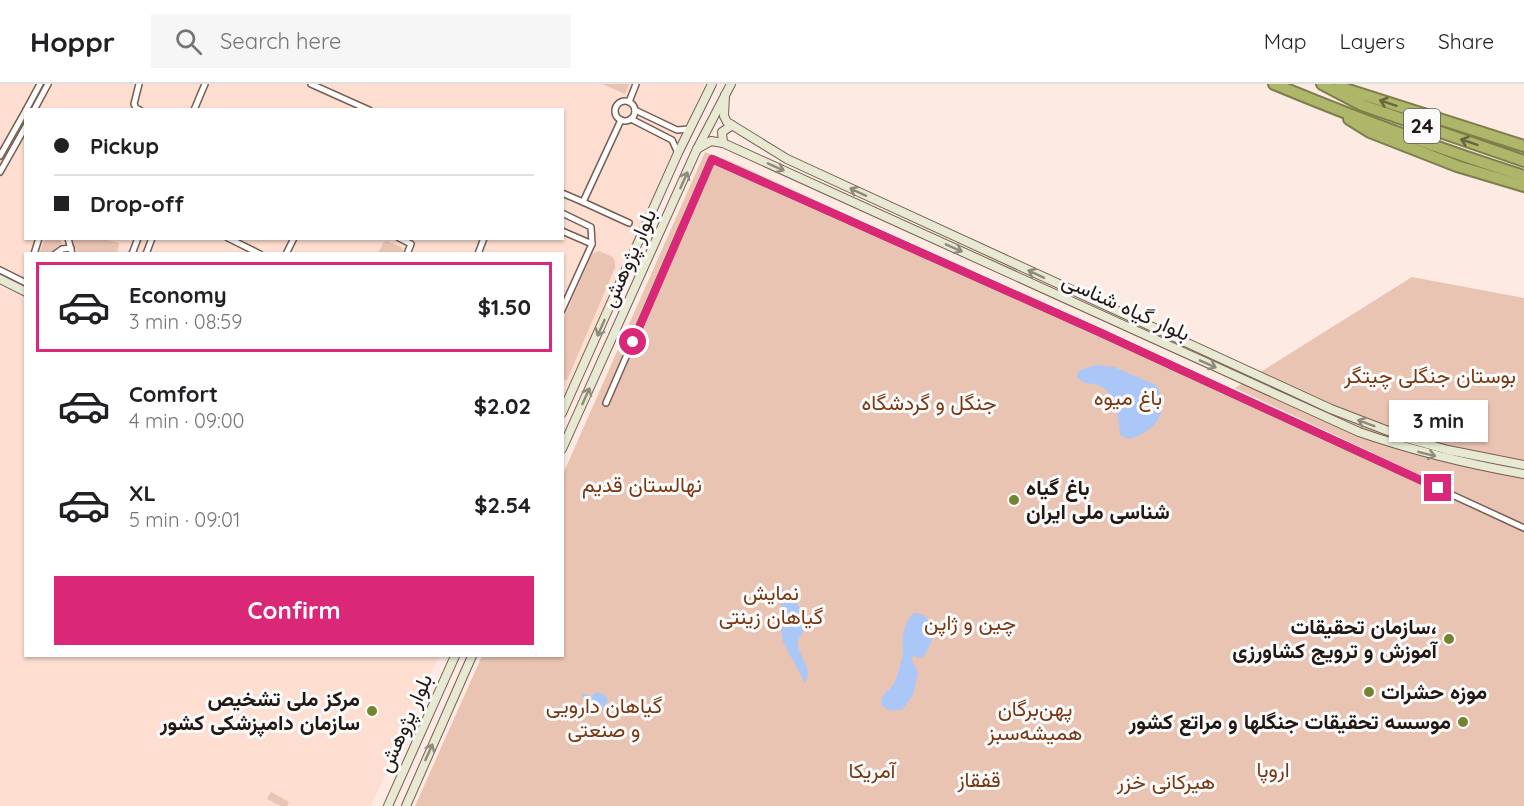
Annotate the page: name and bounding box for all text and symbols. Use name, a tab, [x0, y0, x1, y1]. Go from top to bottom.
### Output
search box	[151, 14, 571, 68]
text: Hoppr	[30, 24, 115, 59]
icon: search	[172, 25, 205, 58]
text: Search here	[220, 27, 341, 55]
text: Map	[1264, 28, 1307, 54]
text: Layers	[1340, 28, 1405, 54]
text: Share	[1438, 28, 1494, 54]
one-way arrow	[1379, 97, 1398, 108]
road number: 24	[1404, 109, 1440, 143]
text: Pickup	[90, 132, 159, 160]
one-way arrow	[1460, 135, 1479, 146]
one-way arrow	[767, 162, 785, 174]
one-way arrow	[678, 171, 690, 189]
one-way arrow	[850, 186, 868, 198]
text: Drop-off	[90, 190, 184, 218]
street label: بلوار پژوهش	[595, 204, 663, 312]
one-way arrow	[944, 243, 962, 255]
street label: بلوار گیاه شناسی	[1058, 266, 1194, 347]
one-way arrow	[1027, 267, 1045, 279]
icon: car	[57, 280, 111, 334]
text: Economy	[129, 281, 227, 309]
text: $1.50	[478, 293, 531, 321]
text: 3 min · 08:59	[129, 309, 242, 334]
one-way arrow	[594, 319, 605, 337]
route start	[619, 328, 646, 355]
one-way arrow	[1198, 359, 1216, 370]
park label: بوستان جنگلی چیتگر	[1343, 362, 1516, 390]
icon: car	[57, 379, 111, 433]
text: Comfort	[129, 380, 218, 408]
park label: باغ میوه	[1094, 384, 1162, 412]
one-way arrow	[581, 387, 593, 405]
park label: جنگل و گردشگاه	[861, 389, 997, 416]
text: $2.02	[474, 392, 531, 420]
callout: 3 min	[1388, 401, 1488, 443]
text: 4 min · 09:00	[129, 408, 245, 433]
text: 3 min	[1413, 408, 1464, 433]
one-way arrow	[1358, 417, 1376, 428]
one-way arrow	[1417, 448, 1436, 460]
park label: نهالستان قدیم	[582, 471, 702, 499]
place label: باغ گیاه‌ شناسی ملی ایران	[1026, 474, 1170, 525]
route end	[1424, 474, 1451, 501]
icon: car	[57, 478, 111, 532]
text: XL	[129, 479, 156, 507]
text: $2.54	[474, 491, 531, 519]
marker: باغ گیاه‌ شناسی ملی ایران	[1007, 493, 1021, 507]
text: 5 min · 09:01	[129, 507, 240, 532]
button: Confirm	[54, 576, 534, 645]
park label: نمایش گیاهان زینتی	[719, 579, 823, 630]
park label: چین و ژاپن	[924, 609, 1016, 637]
place label: سازمان تحقیقات، آموزش و ترویج کشاورزی	[1232, 613, 1439, 665]
marker: سازمان تحقیقات، آموزش و ترویج کشاورزی	[1442, 632, 1456, 646]
street label: بلوار پژوهش	[371, 669, 439, 777]
place label: موزه حشرات	[1381, 678, 1487, 705]
place label: مرکز ملی تشخیص سازمان دامپزشکی کشور	[159, 685, 360, 737]
marker: موزه حشرات	[1362, 685, 1376, 699]
park label: گیاهان دارویی و صنعتی	[546, 692, 662, 743]
park label: پهن‌برگان همیشه‌سبز	[987, 695, 1082, 746]
marker: مرکز ملی تشخیص سازمان دامپزشکی کشور	[365, 704, 379, 718]
place label: موسسه تحقیقات جنگلها و مراتع کشور	[1128, 708, 1451, 736]
marker: موسسه تحقیقات جنگلها و مراتع کشور	[1456, 715, 1470, 729]
one-way arrow	[424, 744, 435, 762]
park label: اروپا	[1256, 756, 1290, 784]
park label: آمریکا	[849, 757, 898, 784]
park label: قفقاز	[956, 766, 1001, 793]
park label: هیرکانی خزر	[1116, 768, 1215, 795]

